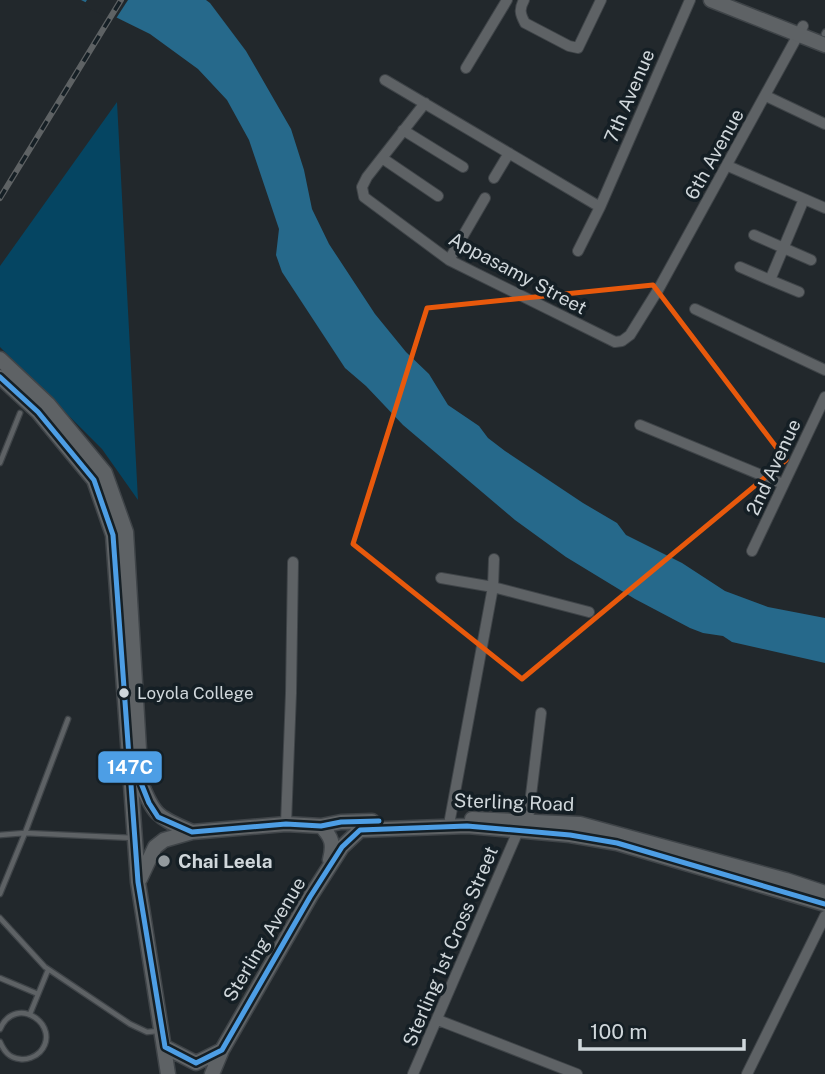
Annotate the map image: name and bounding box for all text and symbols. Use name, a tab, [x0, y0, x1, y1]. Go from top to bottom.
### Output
street label: 7th Avenue	[599, 46, 659, 146]
street label: 6th Avenue	[680, 105, 748, 203]
street label: Appasamy Street	[445, 227, 591, 319]
street label: 2nd Avenue	[741, 415, 805, 519]
place label: Loyola College	[137, 683, 254, 703]
marker: Loyola College	[117, 686, 131, 700]
line badge: 147C	[97, 750, 163, 784]
text: 147C	[107, 756, 153, 778]
street label: Sterling Road	[453, 789, 575, 815]
street label: Sterling 1st Cross Street	[398, 843, 502, 1049]
place label: Chai Leela	[178, 850, 273, 872]
marker: Chai Leela	[156, 853, 172, 869]
street label: Sterling Avenue	[218, 873, 310, 1005]
scale bar	[580, 1007, 744, 1052]
text: 100 m	[590, 1019, 647, 1044]

